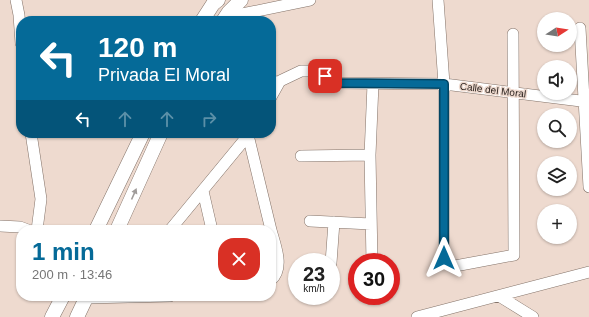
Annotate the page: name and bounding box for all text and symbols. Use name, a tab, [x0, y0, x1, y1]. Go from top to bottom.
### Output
north arrow	[537, 12, 577, 52]
map controls	[537, 12, 577, 244]
icon: left	[32, 32, 84, 84]
text: 120 m	[98, 32, 177, 63]
pin	[308, 59, 342, 93]
button: sound	[537, 60, 577, 100]
text: Privada El Moral	[98, 65, 230, 85]
icon: arrive	[314, 65, 336, 87]
street label: Calle del Moral	[459, 80, 527, 100]
icon: left	[72, 108, 94, 130]
icon: ahead	[114, 108, 136, 130]
icon: ahead	[156, 108, 178, 130]
icon: right	[198, 108, 220, 130]
button: search	[537, 108, 577, 148]
button: layers	[537, 156, 577, 196]
one-way arrow	[131, 187, 137, 199]
button: +	[537, 204, 577, 244]
position arrow	[423, 237, 465, 279]
text: 1 min	[32, 238, 95, 265]
button: close	[218, 238, 260, 280]
speed limit sign: 30	[348, 253, 400, 305]
text: 23	[303, 263, 325, 285]
text: 200 m · 13:46	[32, 267, 112, 282]
text: km/h	[303, 283, 325, 294]

